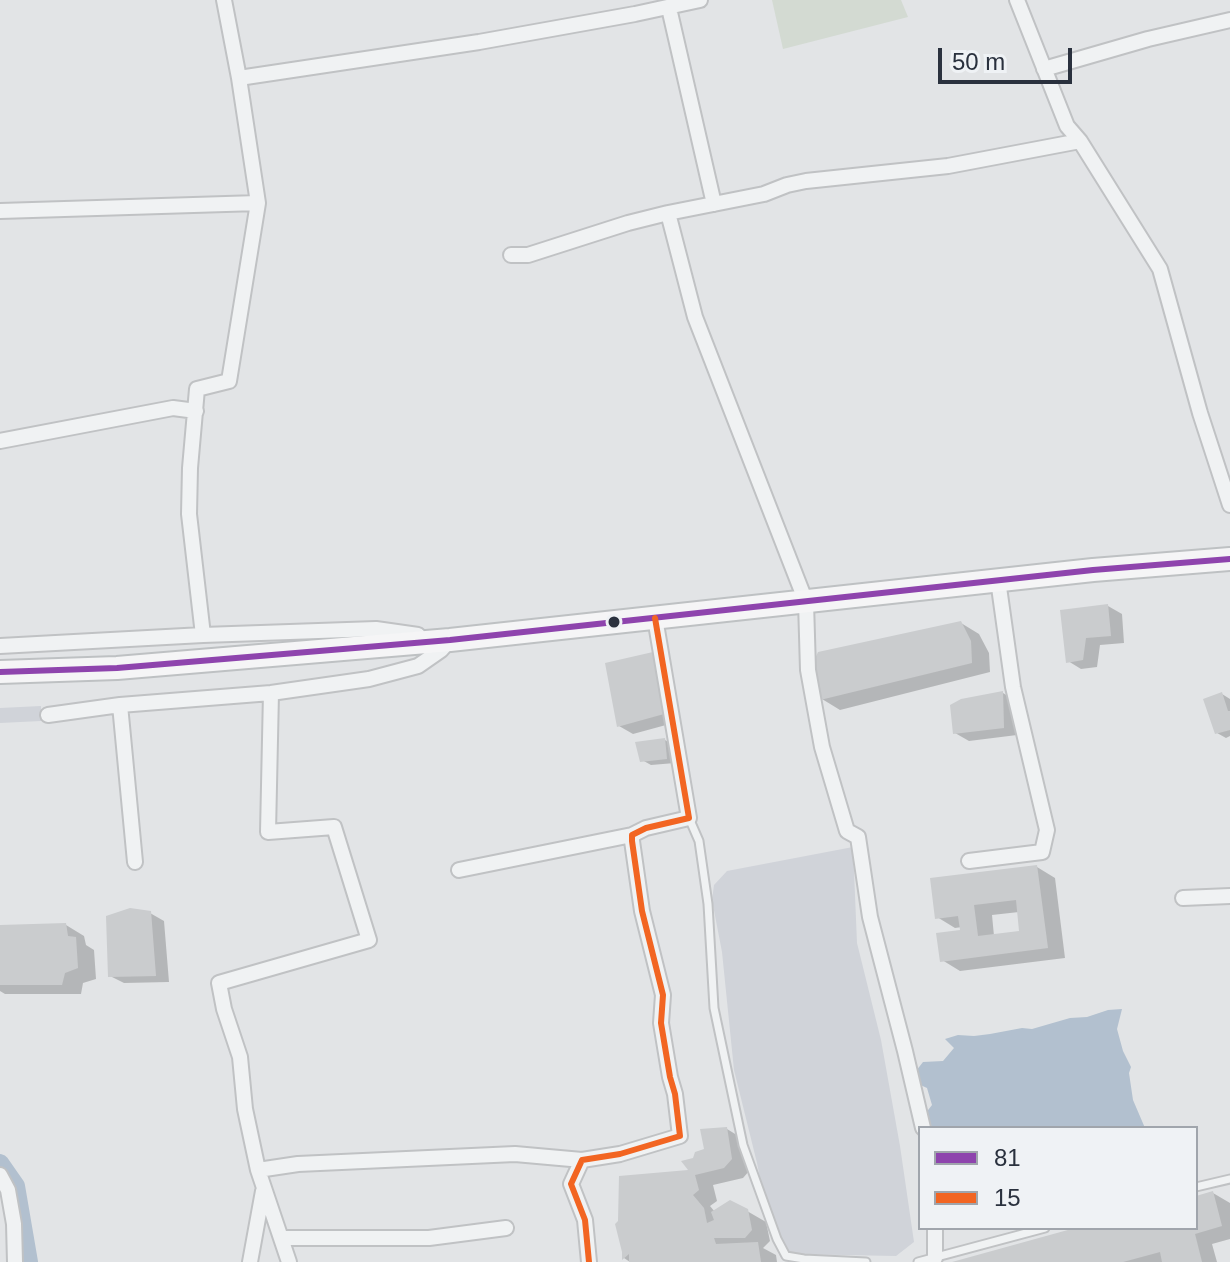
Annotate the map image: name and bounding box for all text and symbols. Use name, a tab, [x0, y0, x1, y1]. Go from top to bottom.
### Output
scale bar	[942, 32, 1076, 82]
text: 50 m	[952, 48, 1005, 75]
unlabelled marker	[606, 614, 622, 630]
legend	[918, 1126, 1198, 1230]
text: 81	[994, 1144, 1021, 1171]
text: 15	[994, 1184, 1021, 1211]

